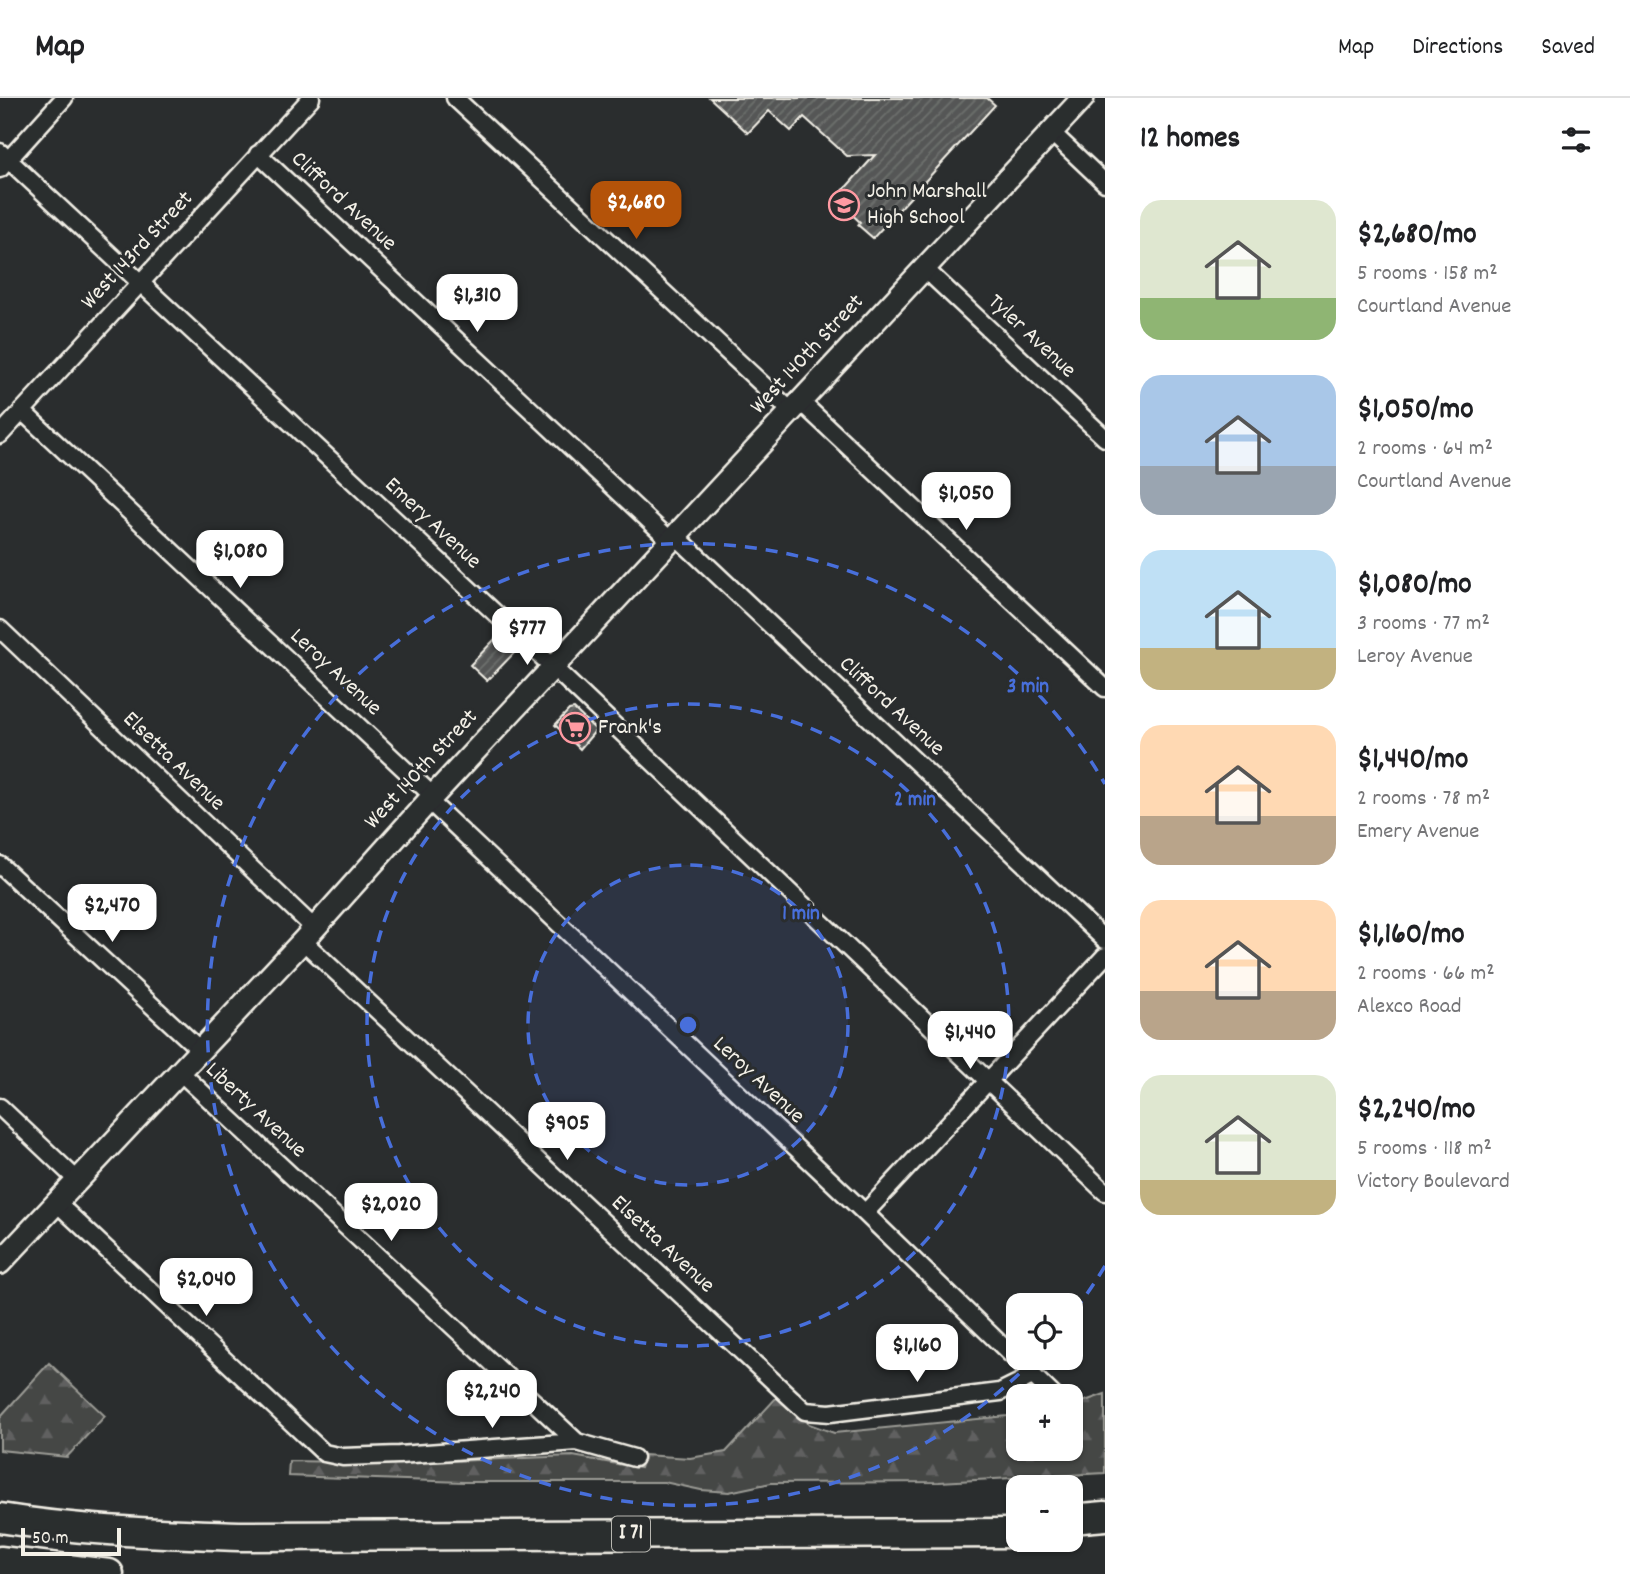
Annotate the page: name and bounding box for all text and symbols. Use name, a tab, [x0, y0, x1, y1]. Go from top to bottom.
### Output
text: Map	[35, 25, 85, 72]
text: Map	[1338, 31, 1374, 65]
text: Directions	[1412, 31, 1503, 65]
text: Saved	[1541, 31, 1595, 65]
text: 12 homes	[1140, 119, 1240, 162]
icon: filters	[1557, 121, 1595, 159]
street label: Clifford Avenue	[283, 144, 403, 260]
place label: John Marshall High School	[867, 176, 987, 235]
pin: $2,680	[579, 181, 693, 241]
street label: West 143rd Street	[74, 184, 202, 318]
text: $2,680	[606, 187, 666, 220]
school or university icon: John Marshall High School	[827, 188, 861, 222]
text: $2,680/mo	[1357, 215, 1477, 258]
icon: home	[1196, 228, 1280, 312]
text: 5 rooms · 158 m²	[1357, 258, 1498, 291]
pin: $1,310	[420, 274, 534, 334]
text: $1,310	[453, 280, 501, 313]
street label: West 140th Street	[743, 287, 873, 423]
street label: Tyler Avenue	[979, 287, 1083, 387]
text: Courtland Avenue	[1357, 291, 1511, 324]
text: $1,050/mo	[1357, 390, 1474, 433]
icon: home	[1196, 403, 1280, 487]
text: 2 rooms · 64 m²	[1357, 433, 1493, 466]
text: Courtland Avenue	[1357, 466, 1511, 499]
street label: Emery Avenue	[376, 470, 488, 578]
pin: $1,050	[909, 472, 1023, 532]
text: $1,050	[938, 478, 994, 511]
pin: $1,080	[183, 531, 297, 590]
text: $1,080	[212, 536, 268, 569]
text: $1,080/mo	[1357, 565, 1472, 608]
icon: home	[1196, 578, 1280, 662]
pin: $777	[486, 608, 568, 667]
text: 3 rooms · 77 m²	[1357, 608, 1490, 641]
text: $777	[508, 613, 546, 646]
street label: Leroy Avenue	[281, 621, 389, 725]
text: Leroy Avenue	[1357, 641, 1473, 674]
street label: Clifford Avenue	[831, 649, 951, 765]
text: 3 min	[1007, 673, 1049, 703]
street label: West 140th Street	[357, 702, 487, 838]
street label: Elsetta Avenue	[114, 704, 232, 820]
supermarket icon: Frank's	[558, 711, 592, 745]
place label: Frank's	[598, 712, 662, 745]
text: $1,440/mo	[1357, 740, 1468, 783]
icon: home	[1196, 753, 1280, 837]
text: 2 rooms · 78 m²	[1357, 783, 1490, 816]
text: 2 min	[894, 786, 936, 816]
text: Emery Avenue	[1357, 816, 1479, 849]
pin: $2,470	[55, 884, 169, 944]
text: $2,470	[84, 890, 140, 923]
text: 1 min	[782, 900, 820, 930]
text: $1,160/mo	[1357, 915, 1465, 958]
icon: home	[1196, 928, 1280, 1012]
text: 2 rooms · 66 m²	[1357, 958, 1495, 991]
text: Alexco Road	[1357, 991, 1461, 1024]
pin: $1,440	[913, 1012, 1027, 1071]
centre of rings	[676, 1013, 700, 1037]
text: $1,440	[944, 1017, 996, 1050]
street label: Leroy Avenue	[704, 1029, 812, 1133]
street label: Liberty Avenue	[197, 1055, 313, 1167]
text: $2,240/mo	[1357, 1090, 1475, 1133]
pin: $905	[526, 1102, 608, 1162]
icon: home	[1196, 1103, 1280, 1187]
text: $905	[544, 1108, 590, 1141]
text: 5 rooms · 118 m²	[1357, 1133, 1492, 1166]
text: Victory Boulevard	[1357, 1166, 1510, 1199]
pin: $2,020	[334, 1184, 448, 1243]
street label: Elsetta Avenue	[603, 1188, 721, 1302]
text: $2,020	[360, 1189, 422, 1222]
pin: $2,040	[149, 1258, 263, 1318]
text: $2,040	[176, 1264, 236, 1297]
map controls	[1006, 1293, 1083, 1552]
button: locate	[1006, 1293, 1083, 1370]
pin: $1,160	[860, 1324, 974, 1384]
text: $1,160	[892, 1330, 942, 1363]
pin: $2,240	[435, 1370, 549, 1430]
text: $2,240	[463, 1376, 521, 1409]
button: +	[1006, 1384, 1083, 1461]
button: −	[1006, 1475, 1083, 1552]
road number: I 71	[612, 1516, 650, 1552]
scale bar	[21, 1525, 121, 1557]
text: 50 m	[32, 1526, 69, 1553]

